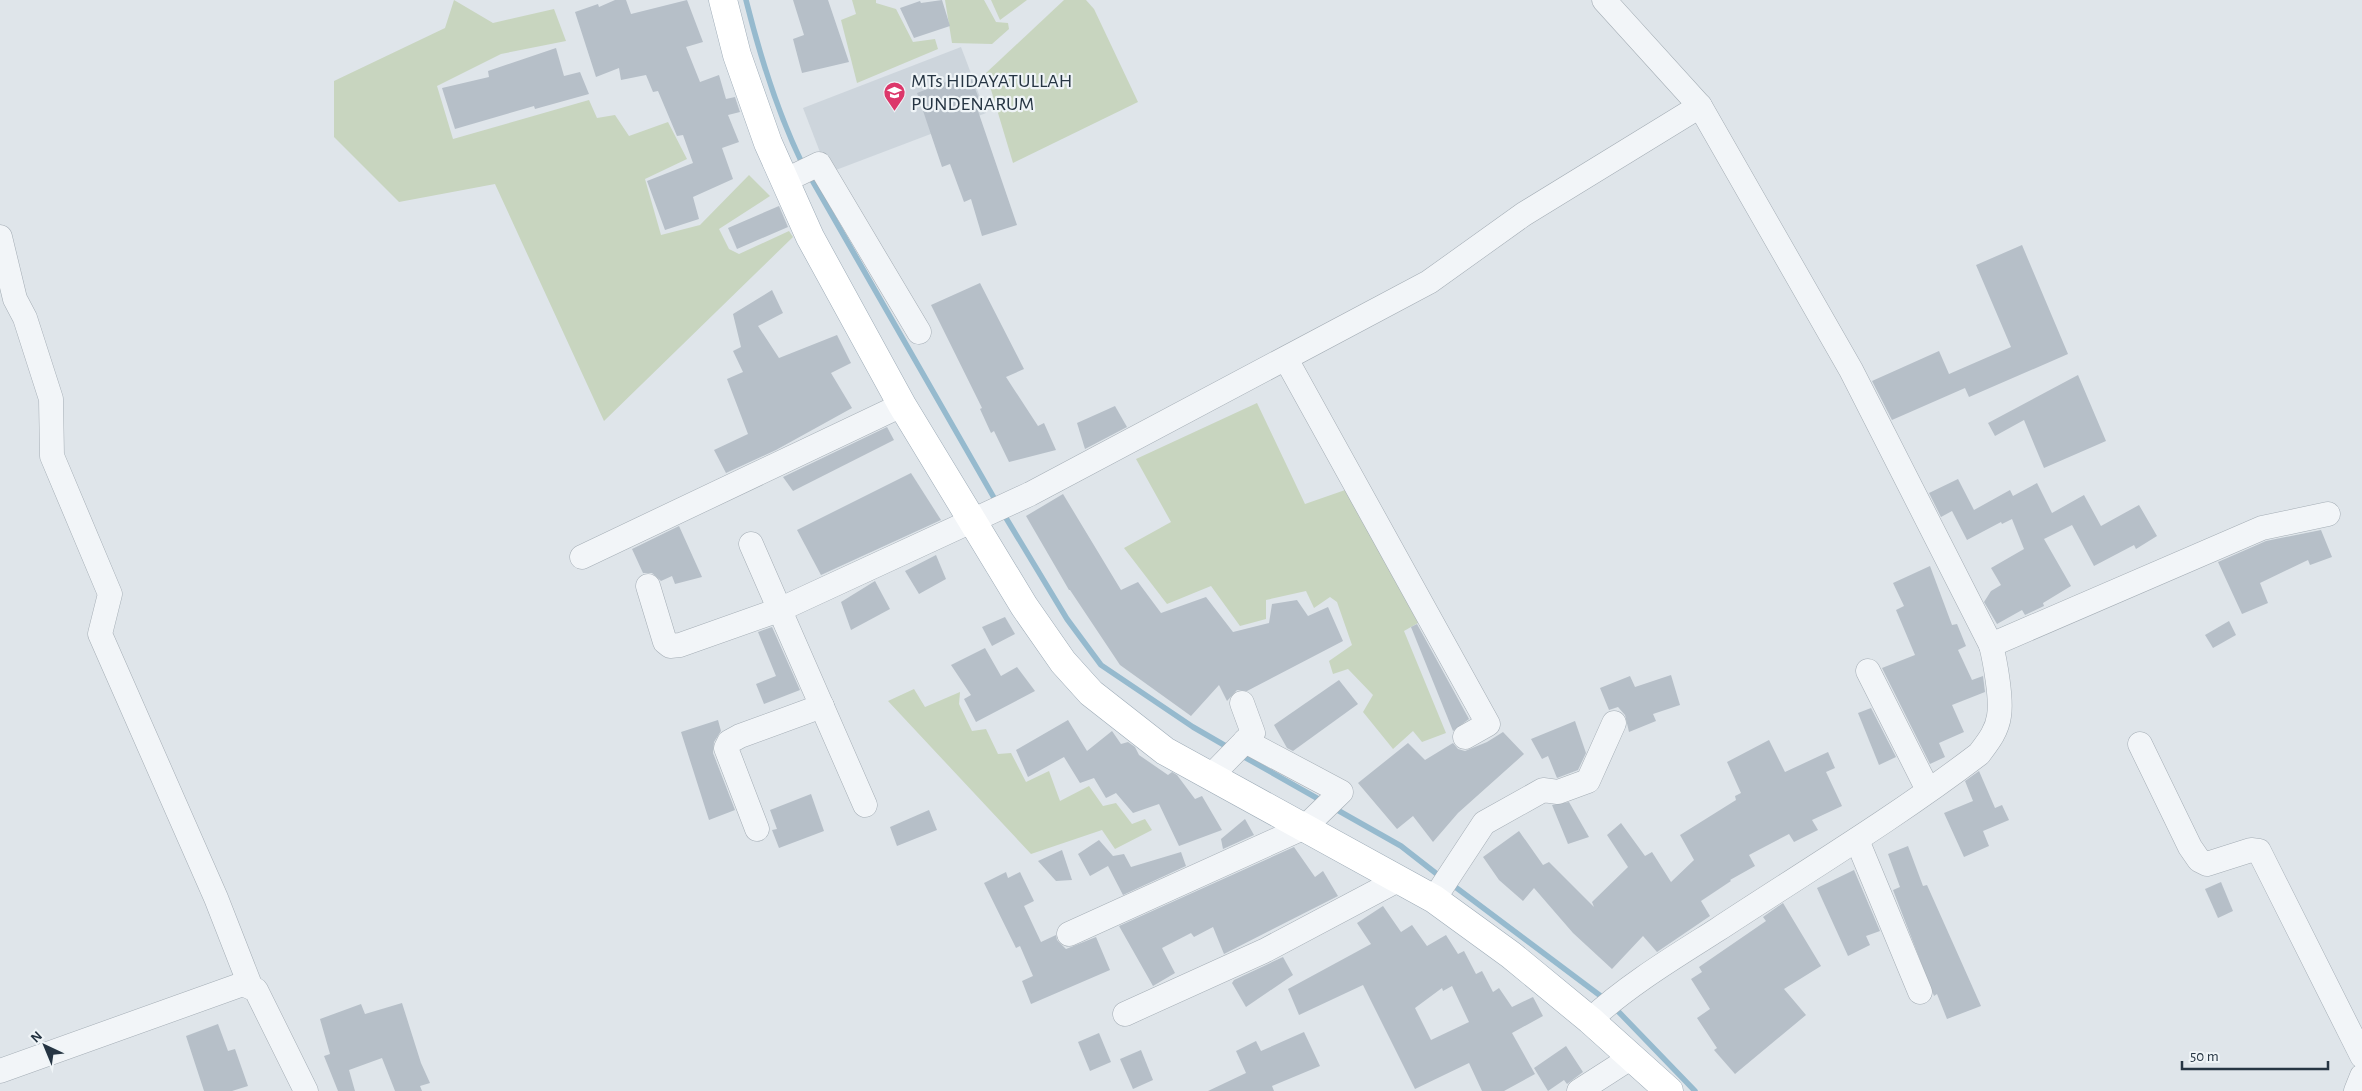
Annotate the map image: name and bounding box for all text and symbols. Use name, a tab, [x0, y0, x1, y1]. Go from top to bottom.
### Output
place label: MTs HIDAYATULLAH PUNDENARUM	[911, 71, 1073, 114]
school or university icon: MTs HIDAYATULLAH PUNDENARUM	[883, 80, 907, 111]
north arrow	[20, 1021, 70, 1071]
text: N	[28, 1029, 45, 1046]
scale bar	[2182, 1038, 2328, 1070]
text: 50 m	[2190, 1049, 2219, 1064]

